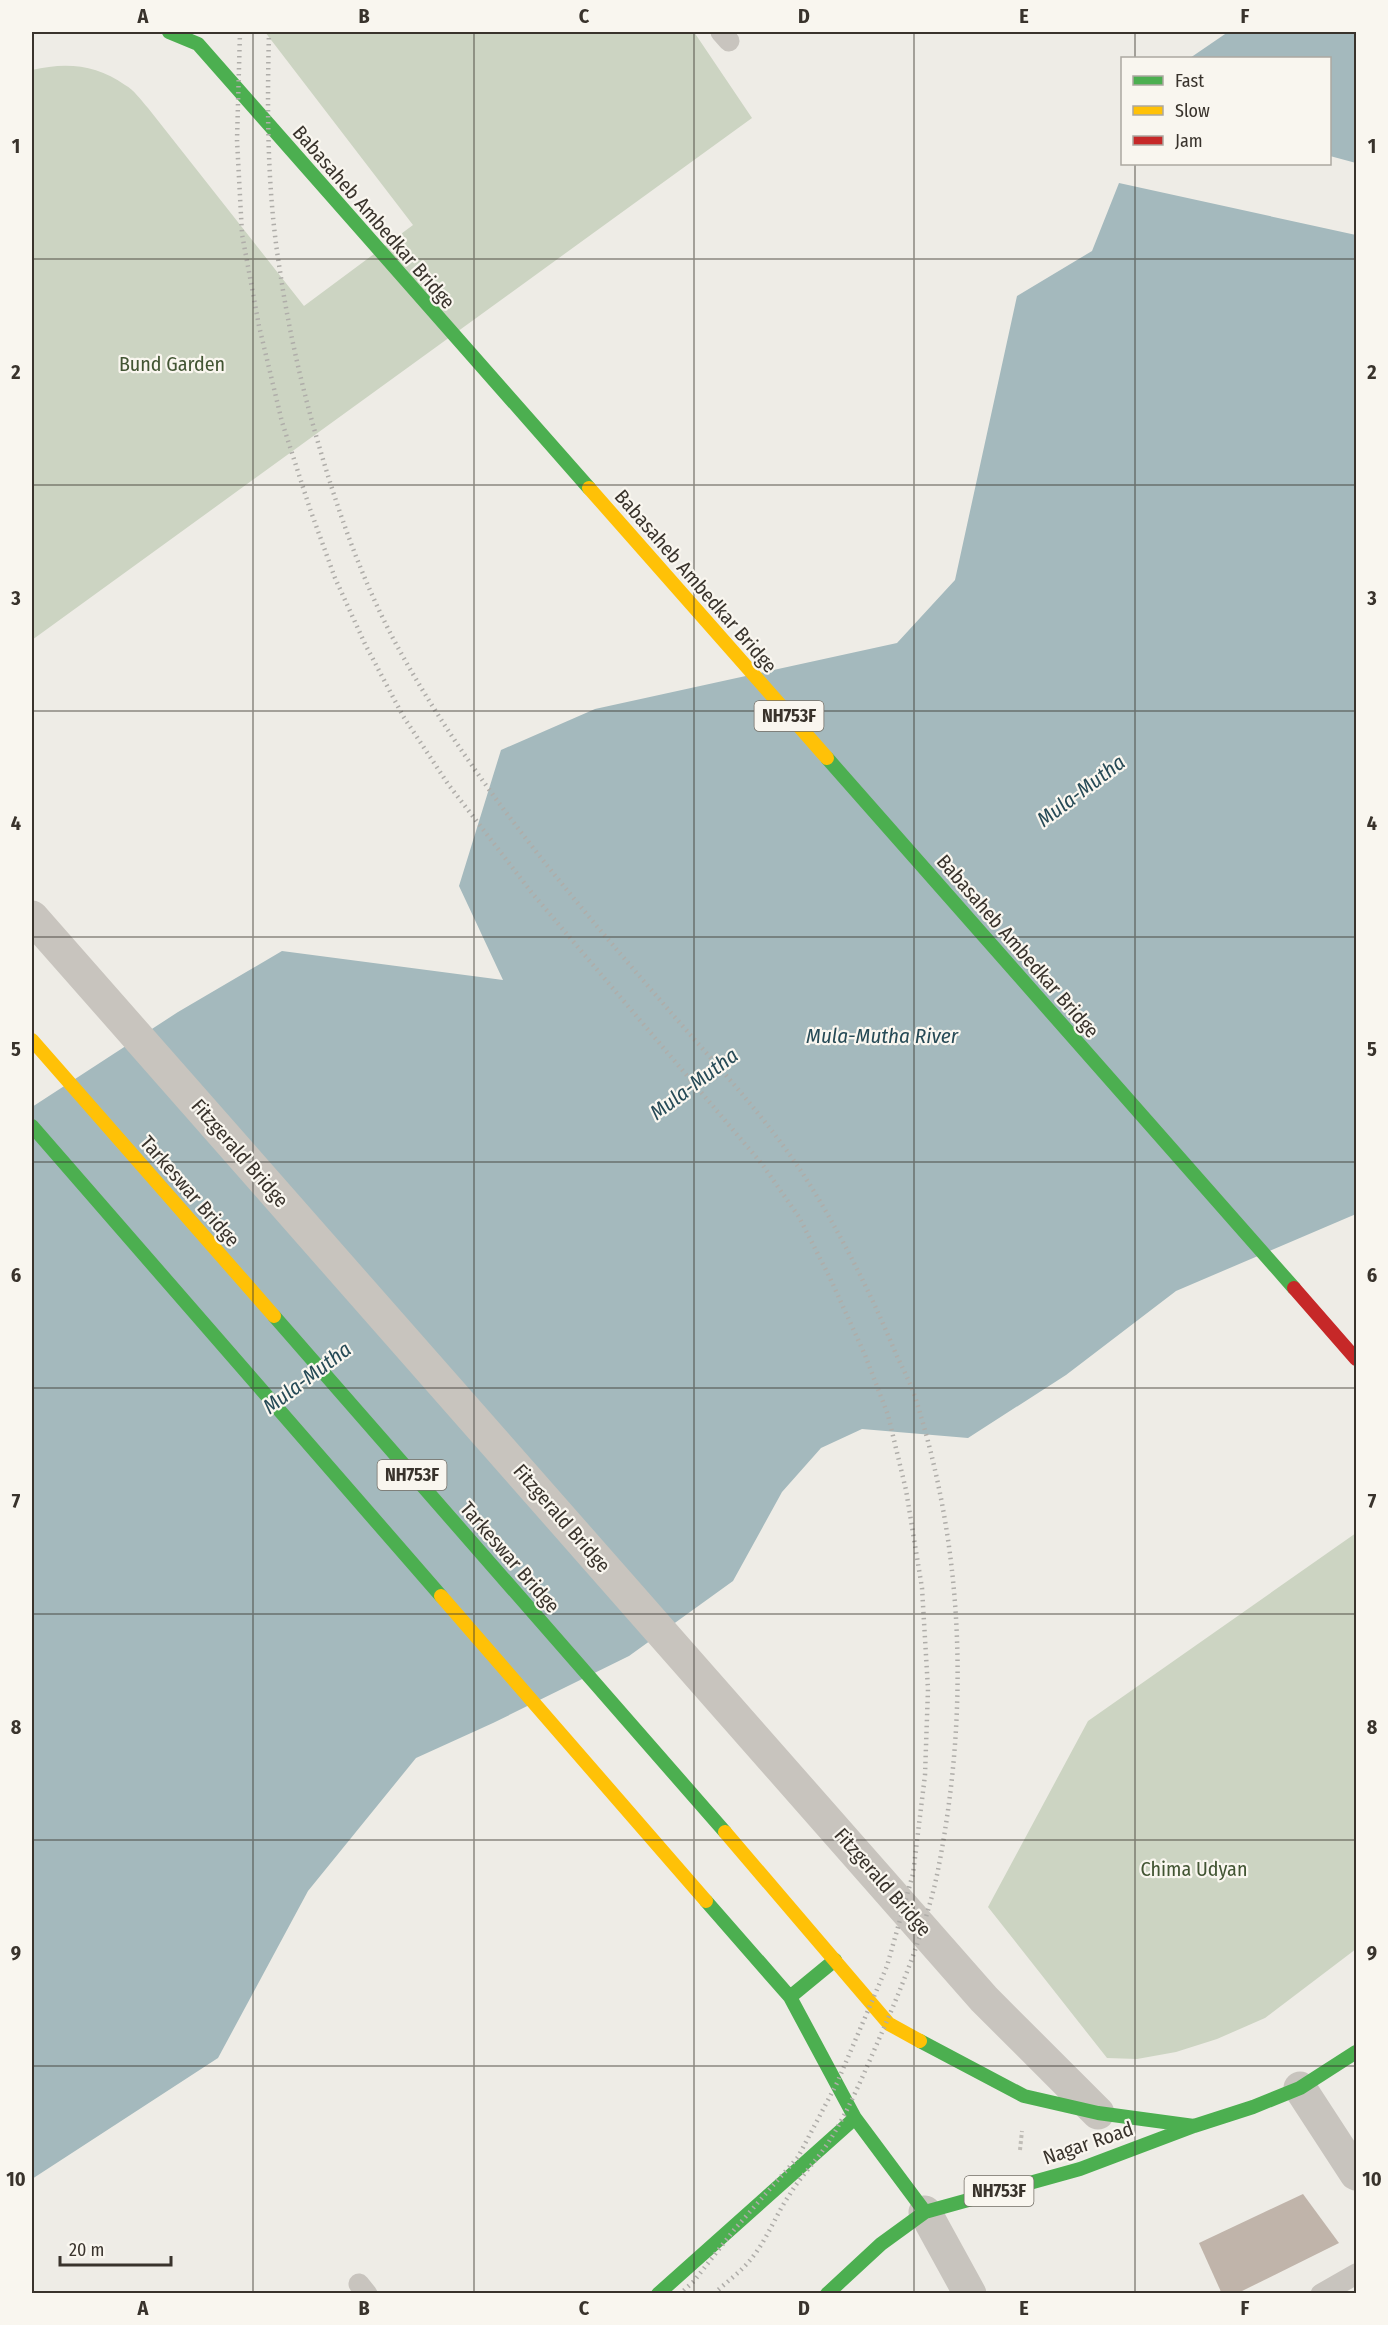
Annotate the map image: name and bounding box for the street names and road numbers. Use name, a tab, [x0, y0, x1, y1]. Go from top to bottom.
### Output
street label: Babasaheb Ambedkar Bridge	[288, 120, 460, 314]
street label: Babasaheb Ambedkar Bridge	[610, 484, 782, 678]
road number: NH753F	[754, 701, 824, 731]
street label: Babasaheb Ambedkar Bridge	[932, 849, 1104, 1043]
street label: Fitzgerald Bridge	[186, 1094, 294, 1212]
street label: Tarkeswar Bridge	[135, 1131, 245, 1251]
street label: Fitzgerald Bridge	[508, 1459, 616, 1577]
road number: NH753F	[378, 1460, 446, 1490]
street label: Tarkeswar Bridge	[455, 1497, 565, 1617]
street label: Fitzgerald Bridge	[829, 1823, 937, 1941]
street label: Nagar Road	[1040, 2116, 1136, 2170]
road number: NH753F	[964, 2176, 1034, 2206]

